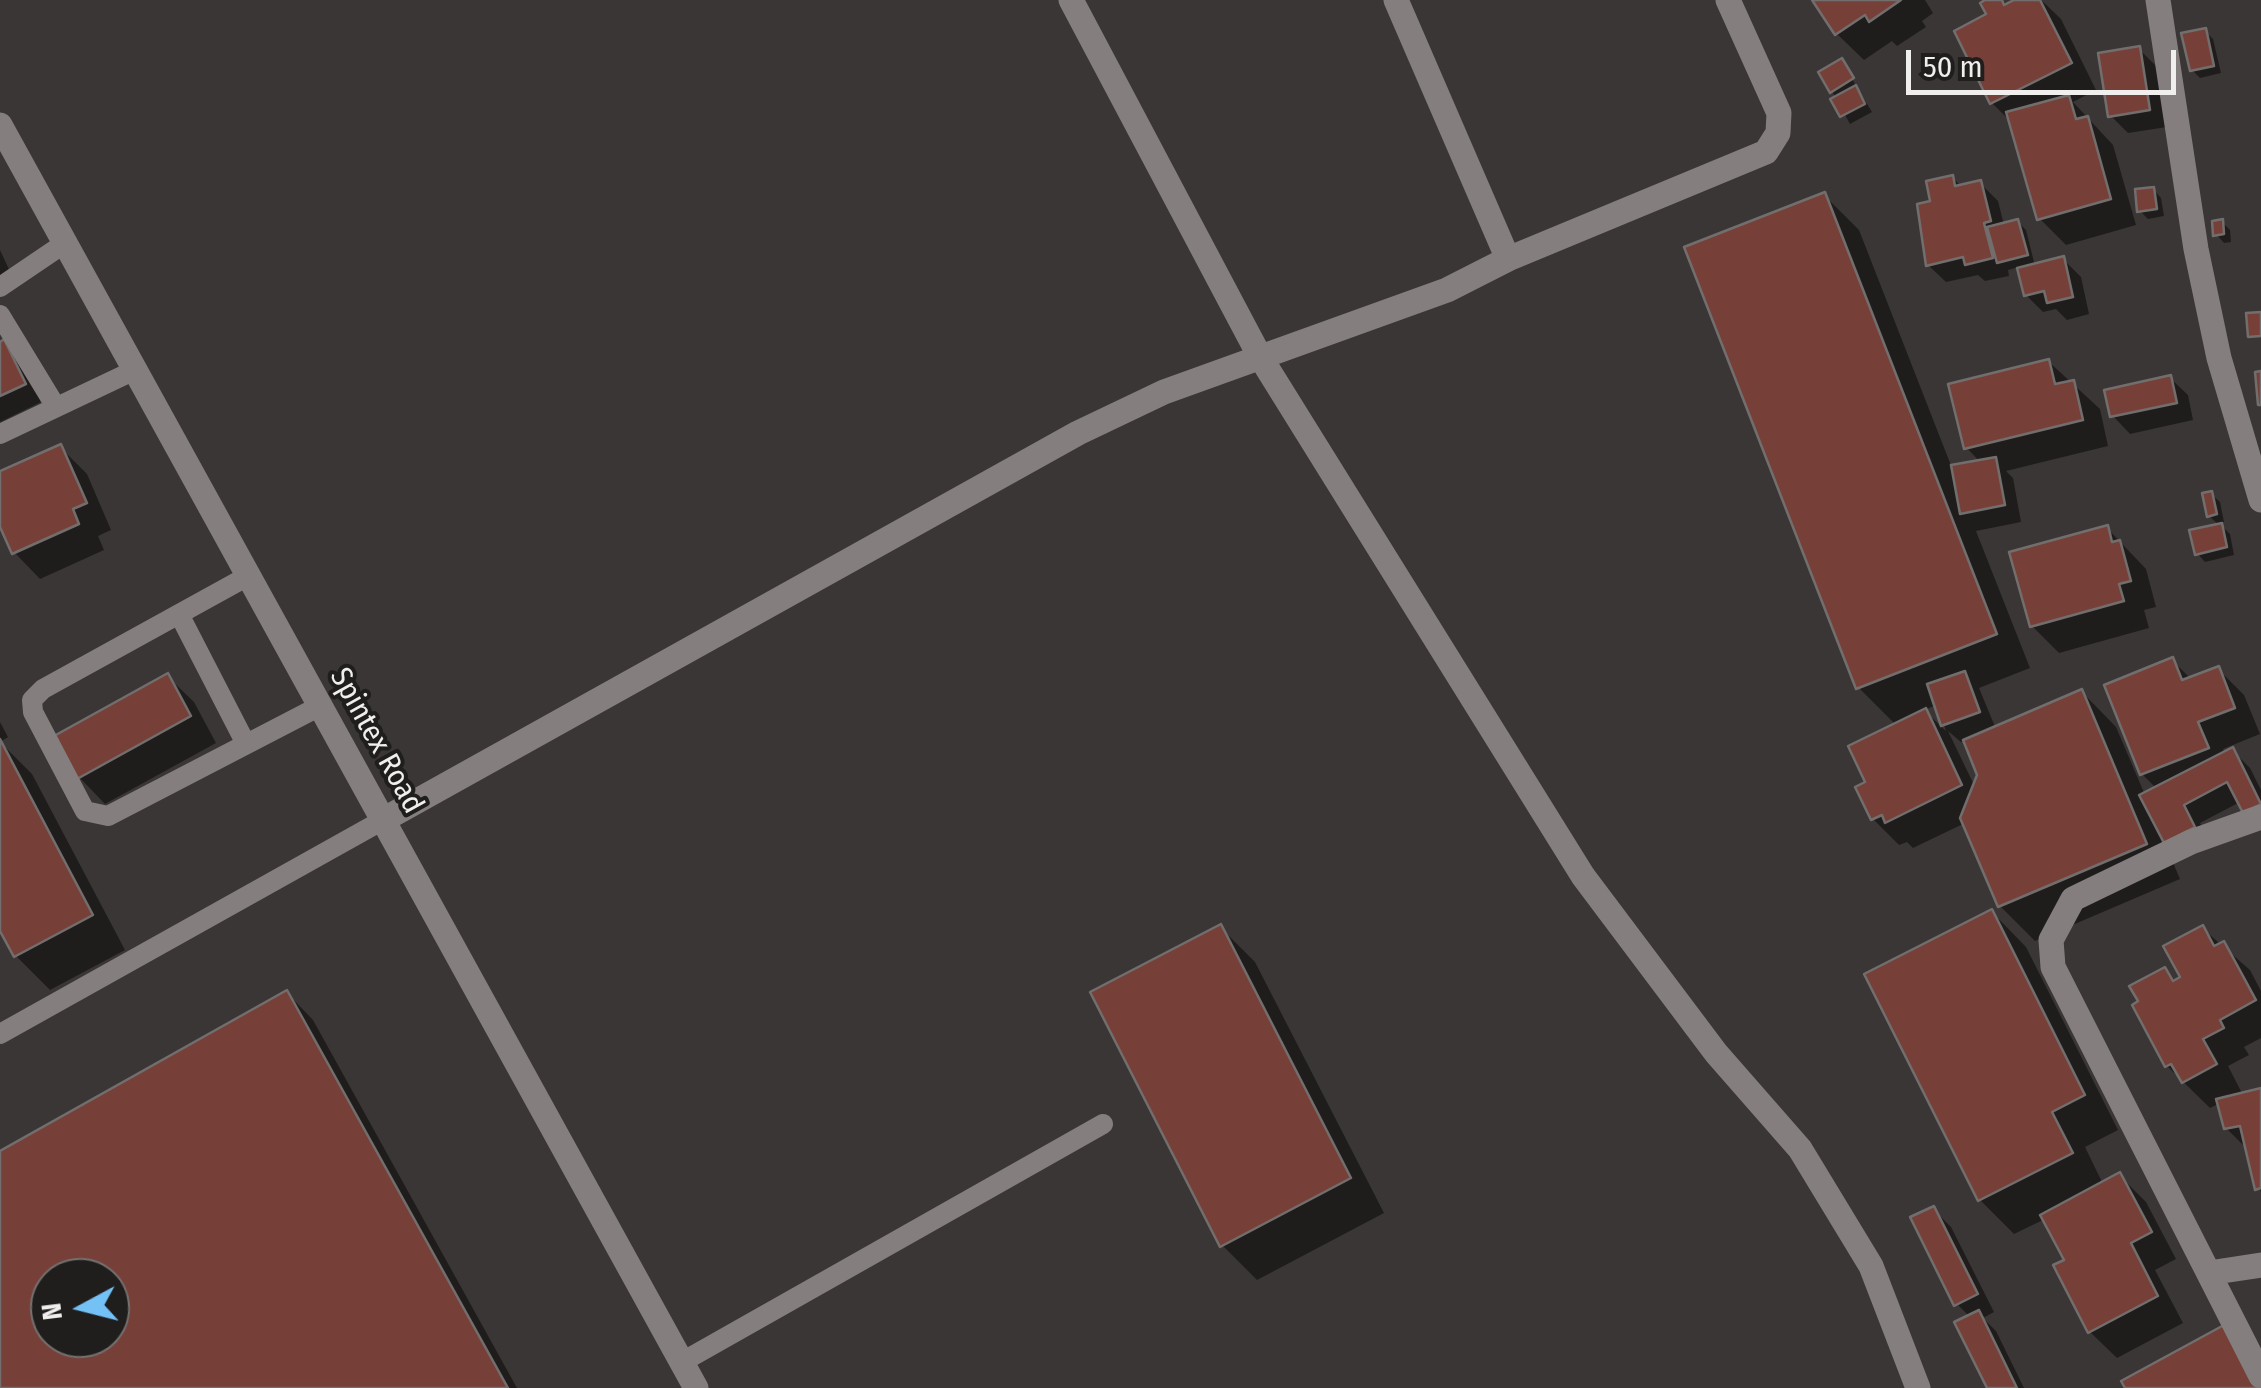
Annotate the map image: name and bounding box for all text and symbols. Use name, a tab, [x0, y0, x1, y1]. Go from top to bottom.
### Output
scale bar	[1911, 30, 2181, 92]
text: 50 m	[1923, 49, 1983, 85]
street label: Spintex Road	[321, 662, 431, 820]
north arrow	[30, 1258, 130, 1358]
text: N	[34, 1301, 69, 1322]

